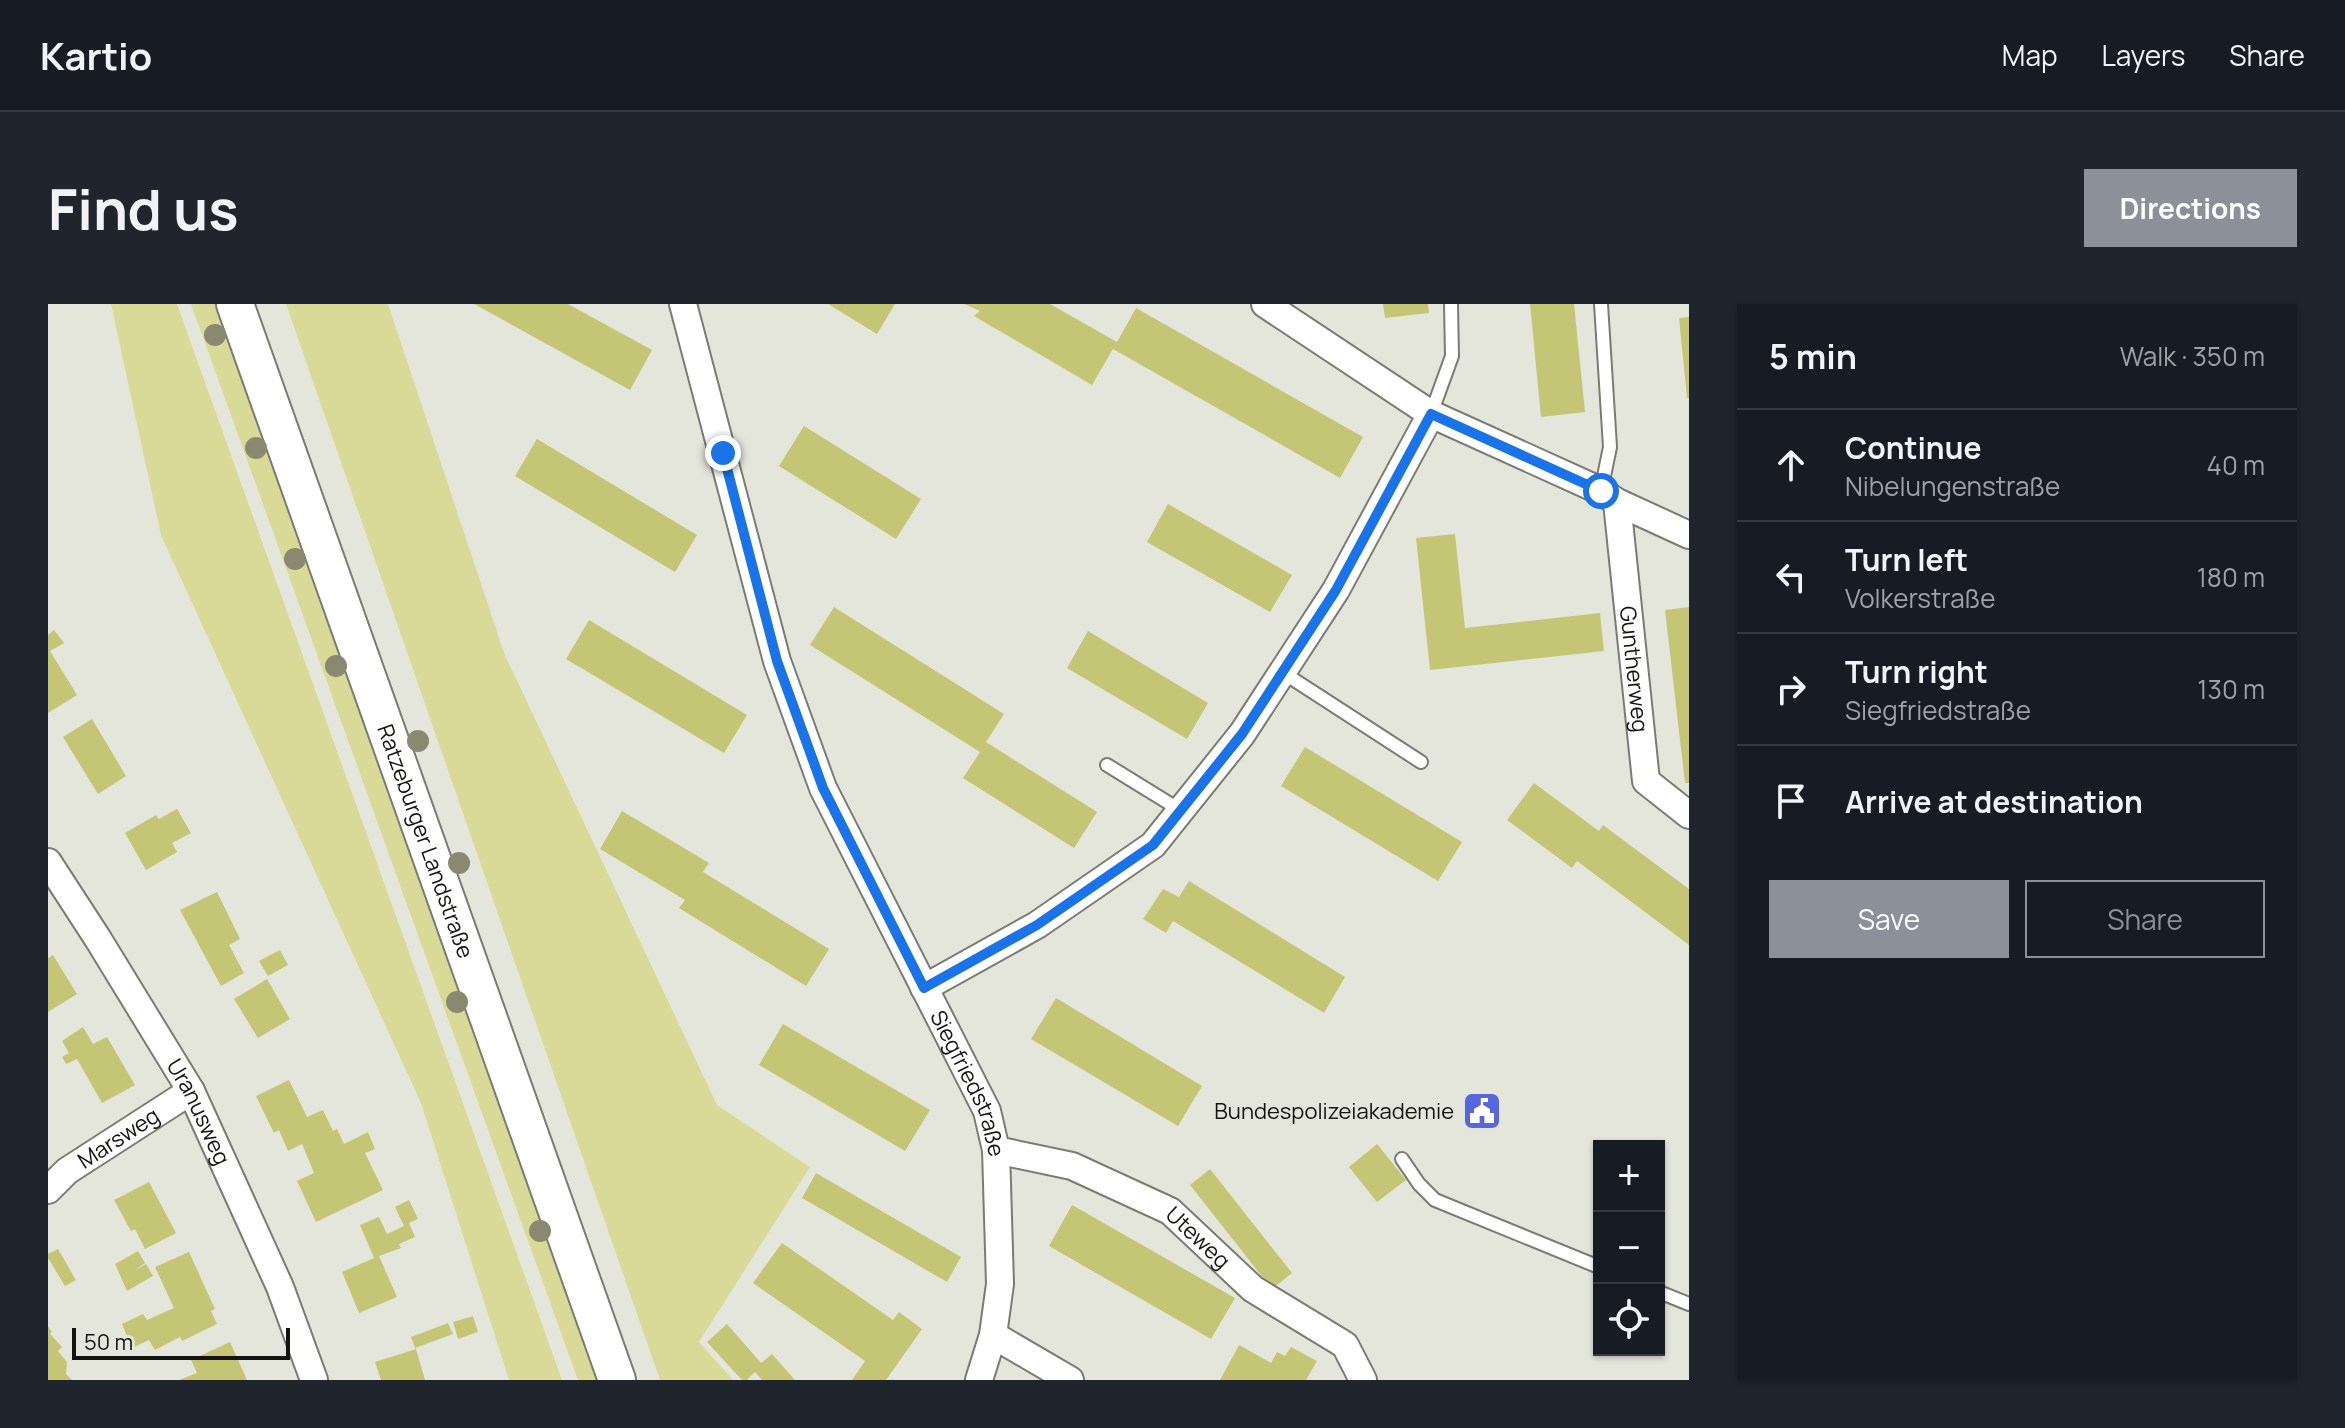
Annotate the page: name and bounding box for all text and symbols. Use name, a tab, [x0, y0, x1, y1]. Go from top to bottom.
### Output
text: Kartio	[40, 29, 152, 81]
text: Map	[2002, 36, 2058, 74]
text: Layers	[2102, 36, 2185, 74]
text: Share	[2229, 36, 2305, 74]
button: Directions	[2084, 169, 2297, 247]
text: Find us	[48, 170, 239, 247]
text: 5 min	[1769, 333, 1857, 379]
text: Walk · 350 m	[2120, 338, 2265, 374]
text: Continue	[1845, 427, 1981, 468]
route end	[705, 435, 741, 471]
icon: ahead	[1769, 443, 1813, 487]
text: 40 m	[2207, 447, 2265, 483]
text: Nibelungenstraße	[1845, 468, 2060, 504]
route start	[1583, 473, 1619, 509]
text: Turn left	[1845, 539, 1968, 580]
icon: left	[1769, 555, 1813, 599]
text: 180 m	[2197, 559, 2265, 595]
text: Volkerstraße	[1845, 580, 1995, 616]
street label: Guntherweg	[1613, 605, 1656, 734]
text: Turn right	[1845, 651, 1988, 692]
icon: right	[1769, 667, 1813, 711]
text: 130 m	[2197, 671, 2265, 707]
text: Siegfriedstraße	[1845, 692, 2031, 728]
street label: Ratzeburger Landstraße	[370, 720, 481, 962]
icon: arrive	[1769, 779, 1813, 823]
text: Arrive at destination	[1845, 781, 2143, 822]
button: Save	[1769, 880, 2009, 958]
button: Share	[2025, 880, 2265, 958]
street label: Siegfriedstraße	[923, 1005, 1012, 1160]
street label: Uranusweg	[160, 1053, 237, 1170]
public building icon: Bundespolizeiakademie	[1461, 1090, 1503, 1132]
place label: Bundespolizeiakademie	[1214, 1096, 1454, 1126]
street label: Marsweg	[72, 1100, 165, 1175]
map controls	[1593, 1140, 1665, 1356]
button: +	[1593, 1140, 1665, 1212]
street label: Uteweg	[1159, 1200, 1237, 1275]
button: −	[1593, 1212, 1665, 1284]
button: locate	[1593, 1284, 1665, 1356]
scale bar	[72, 1324, 290, 1360]
text: 50 m	[84, 1327, 133, 1357]

